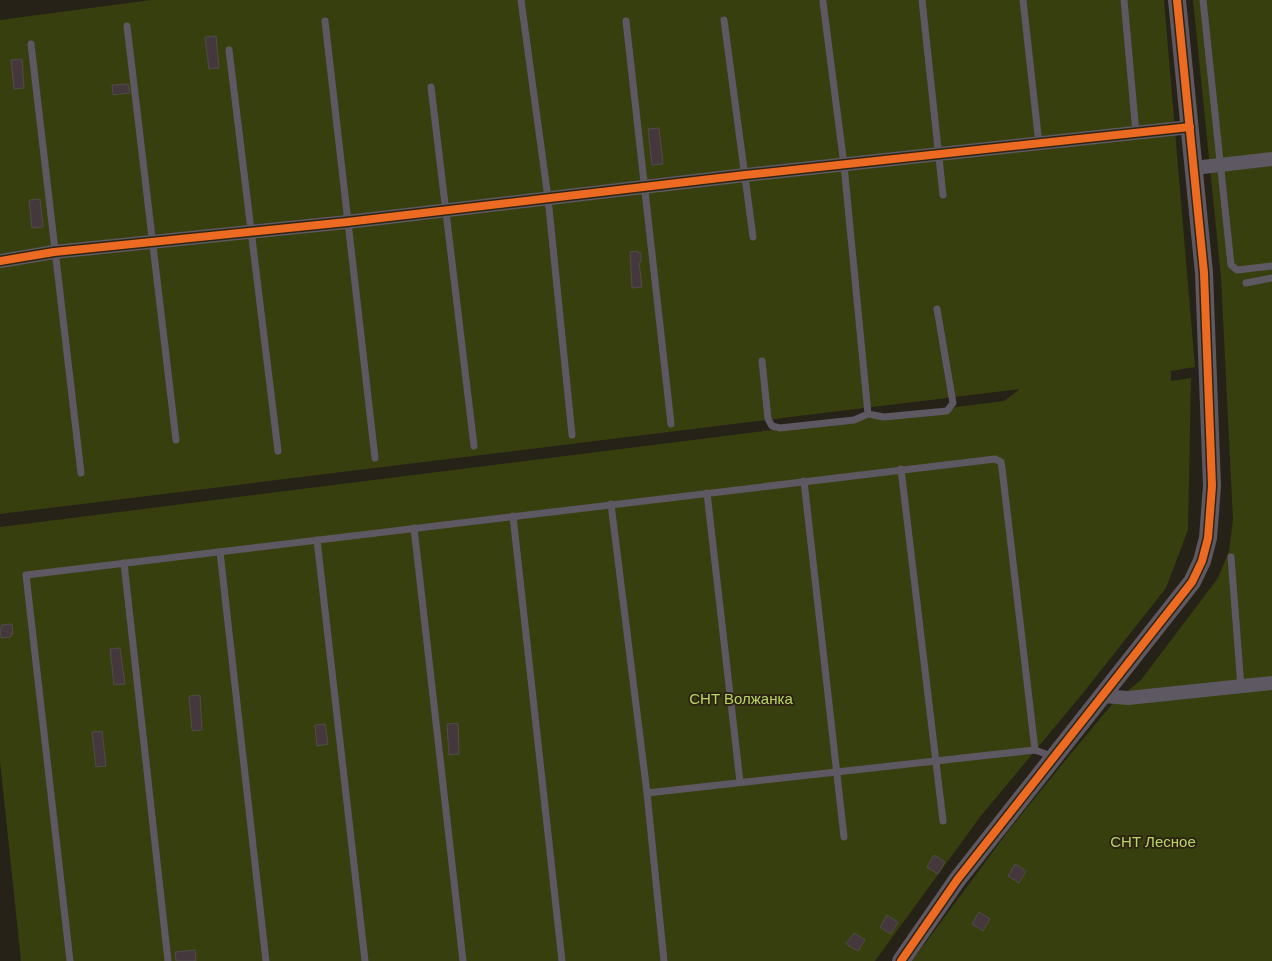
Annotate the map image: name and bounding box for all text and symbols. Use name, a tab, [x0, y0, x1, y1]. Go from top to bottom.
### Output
park label: СНТ Волжанка	[689, 689, 793, 709]
park label: СНТ Лесное	[1110, 832, 1196, 852]

